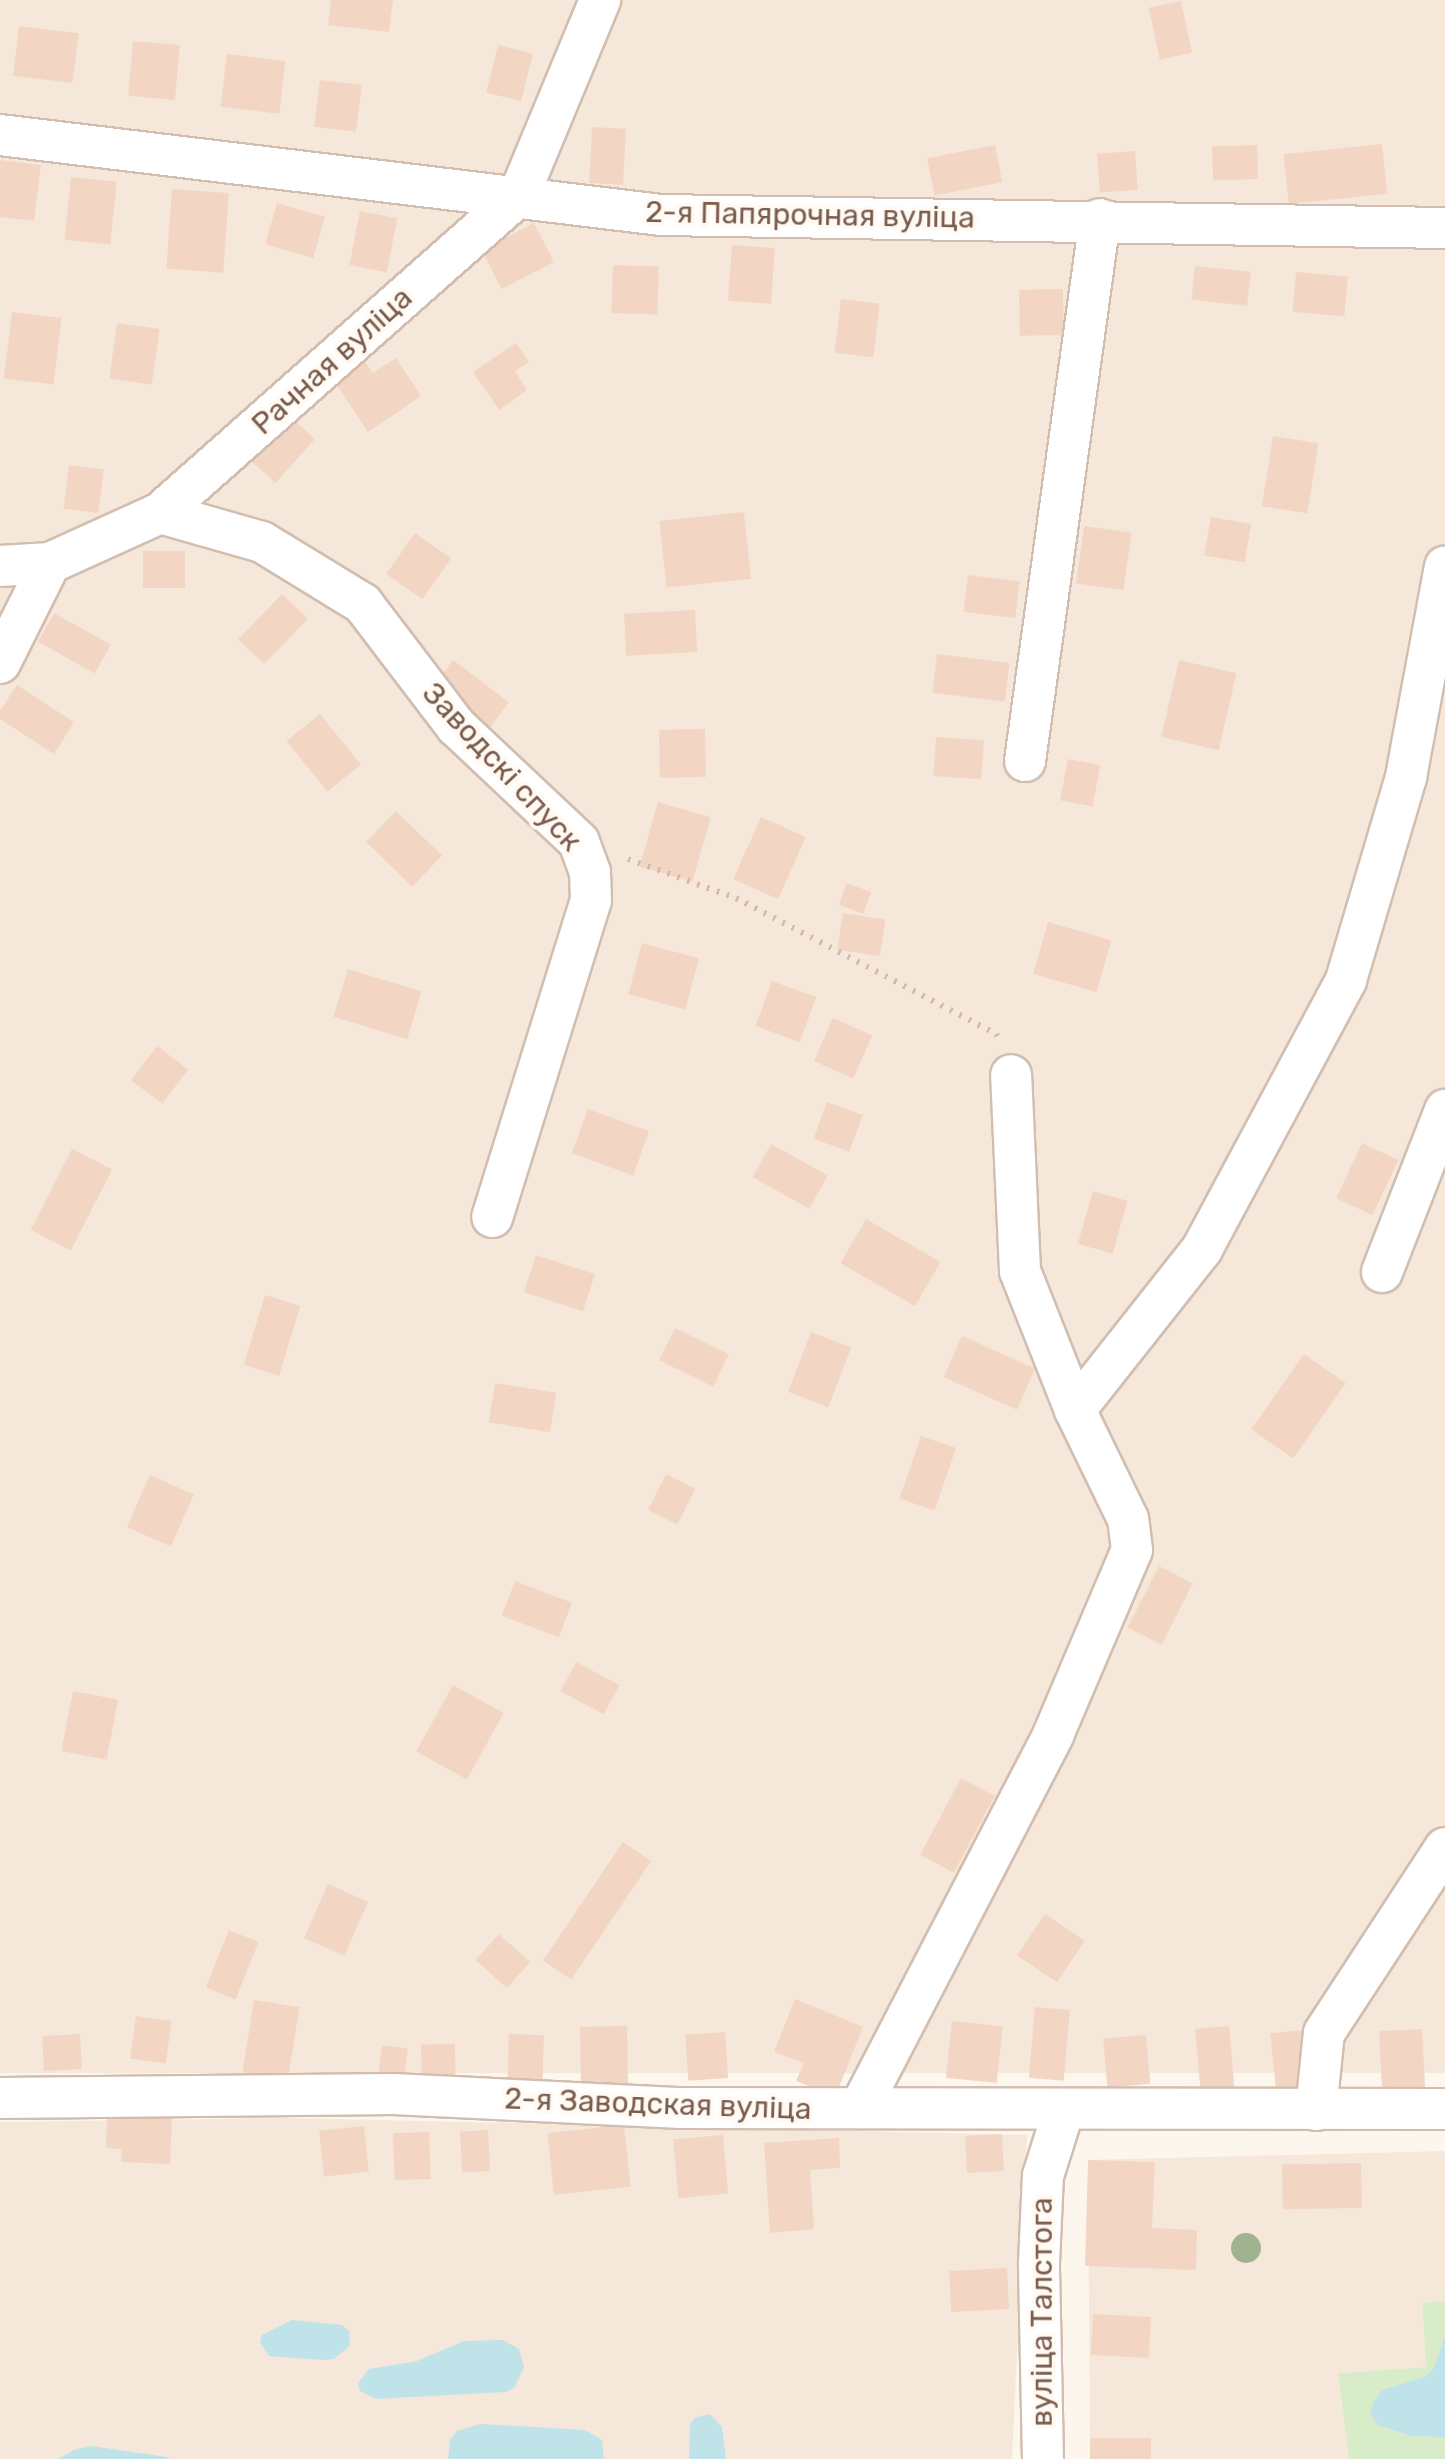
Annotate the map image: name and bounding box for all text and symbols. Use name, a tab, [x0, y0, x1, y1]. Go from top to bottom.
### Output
street label: 2-я Папярочная вуліца	[645, 194, 975, 236]
street label: Рачная вуліца	[245, 280, 419, 442]
street label: Заводскі спуск	[415, 675, 589, 859]
street label: 2-я Заводская вуліца	[504, 2081, 812, 2127]
street label: вуліца Талстога	[1024, 2197, 1060, 2427]

